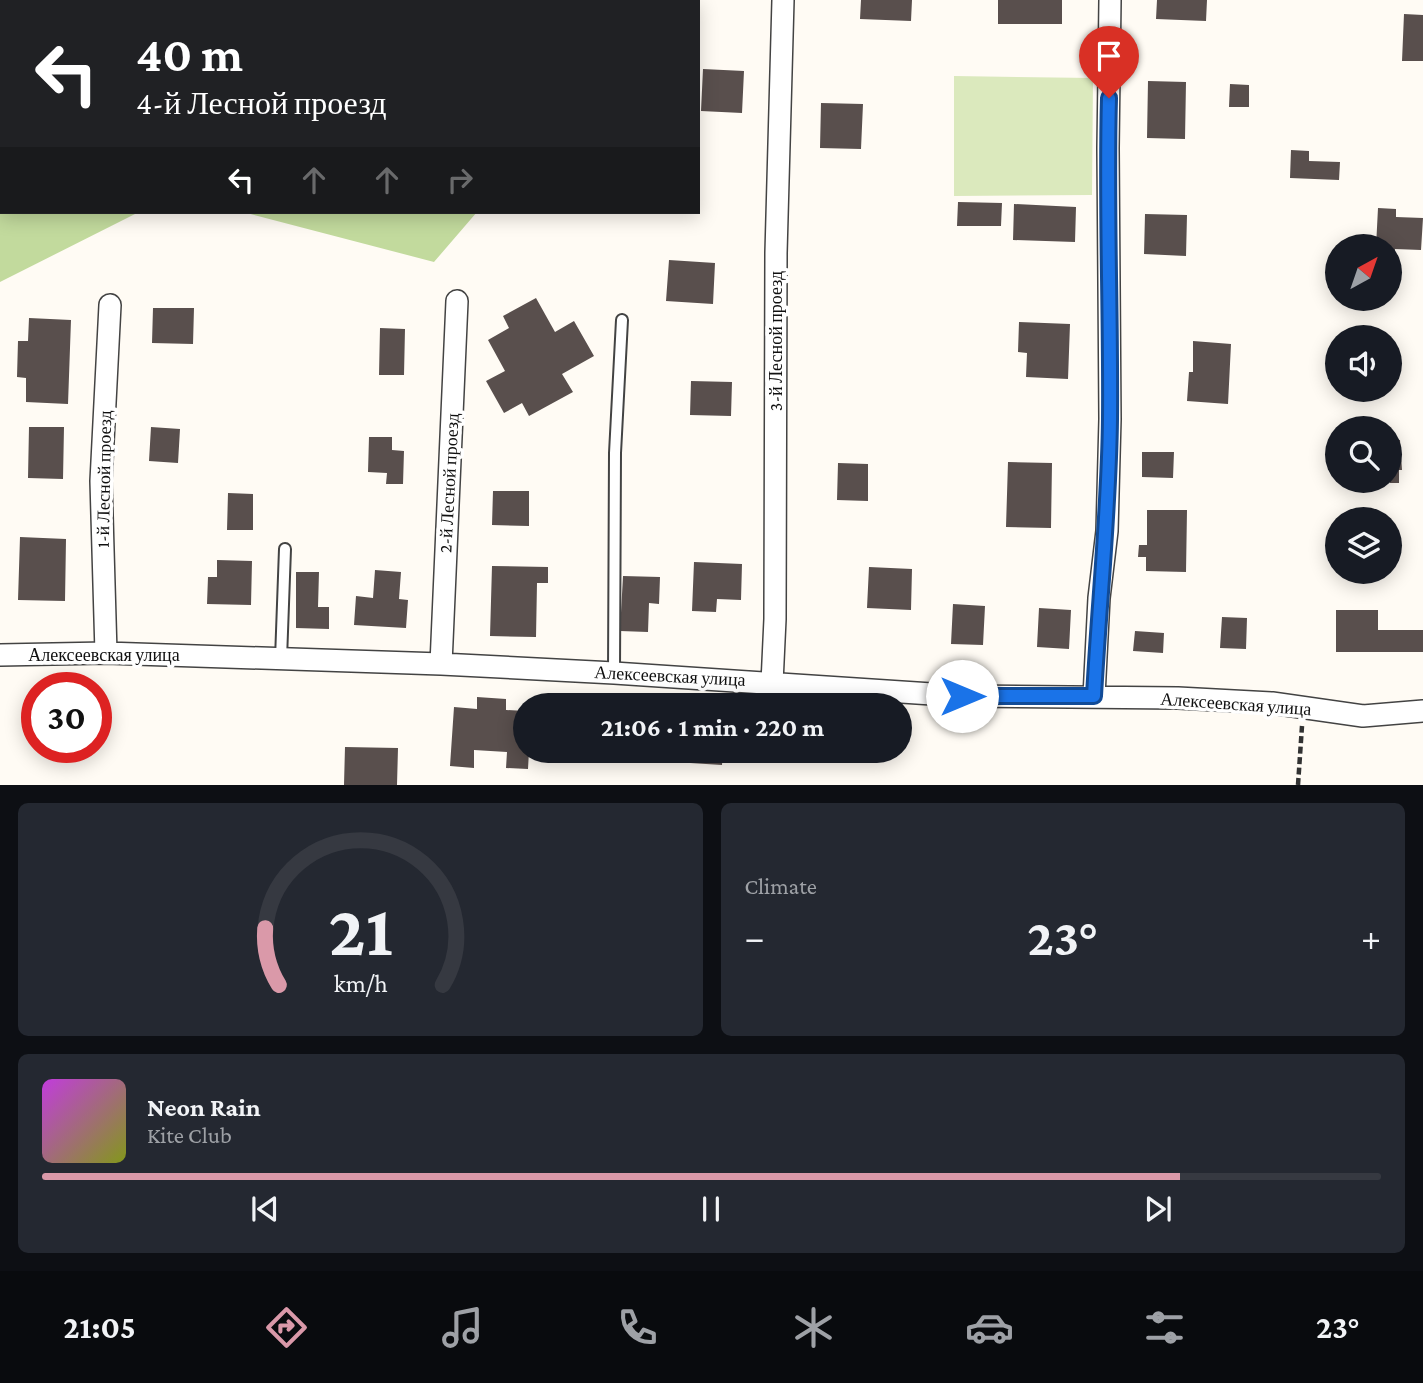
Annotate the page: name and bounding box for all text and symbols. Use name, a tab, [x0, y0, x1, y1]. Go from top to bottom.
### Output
pin	[1079, 26, 1139, 98]
text: 40 m	[136, 27, 243, 82]
icon: left	[21, 28, 112, 119]
icon: arrive	[1090, 37, 1128, 75]
text: 4-й Лесной проезд	[136, 85, 387, 121]
icon: left	[222, 161, 260, 199]
icon: ahead	[295, 161, 333, 199]
icon: ahead	[368, 161, 406, 199]
icon: right	[441, 161, 479, 199]
north arrow	[1325, 234, 1402, 312]
map controls	[1325, 234, 1402, 584]
street label: 3-й Лесной проезд	[766, 271, 786, 411]
button: sound	[1325, 325, 1402, 402]
street label: 1-й Лесной проезд	[93, 410, 115, 548]
street label: 2-й Лесной проезд	[435, 412, 463, 554]
button: search	[1325, 416, 1402, 493]
button: layers	[1325, 507, 1402, 584]
street label: Алексеевская улица	[28, 645, 180, 665]
position arrow	[925, 659, 999, 733]
street label: Алексеевская улица	[594, 662, 746, 690]
speed limit sign: 30	[21, 672, 112, 763]
street label: Алексеевская улица	[1160, 689, 1312, 719]
text: 21:06 · 1 min · 220 m	[601, 713, 824, 742]
text: Climate	[745, 873, 817, 899]
text: 21	[328, 891, 392, 972]
text: 23°	[1027, 908, 1098, 966]
text: −	[745, 916, 765, 958]
text: +	[1361, 916, 1381, 958]
text: km/h	[333, 970, 387, 997]
text: Neon Rain	[147, 1093, 261, 1122]
text: Kite Club	[147, 1122, 232, 1148]
icon: previous	[246, 1190, 284, 1228]
icon: pause	[692, 1190, 730, 1228]
icon: next	[1139, 1190, 1177, 1228]
icon: directions	[262, 1303, 311, 1352]
icon: music	[438, 1303, 487, 1352]
icon: phone	[613, 1303, 662, 1352]
icon: climate	[789, 1303, 838, 1352]
icon: car	[965, 1303, 1014, 1352]
icon: filters	[1140, 1303, 1189, 1352]
text: 21:05	[63, 1309, 136, 1345]
text: 23°	[1316, 1309, 1360, 1345]

